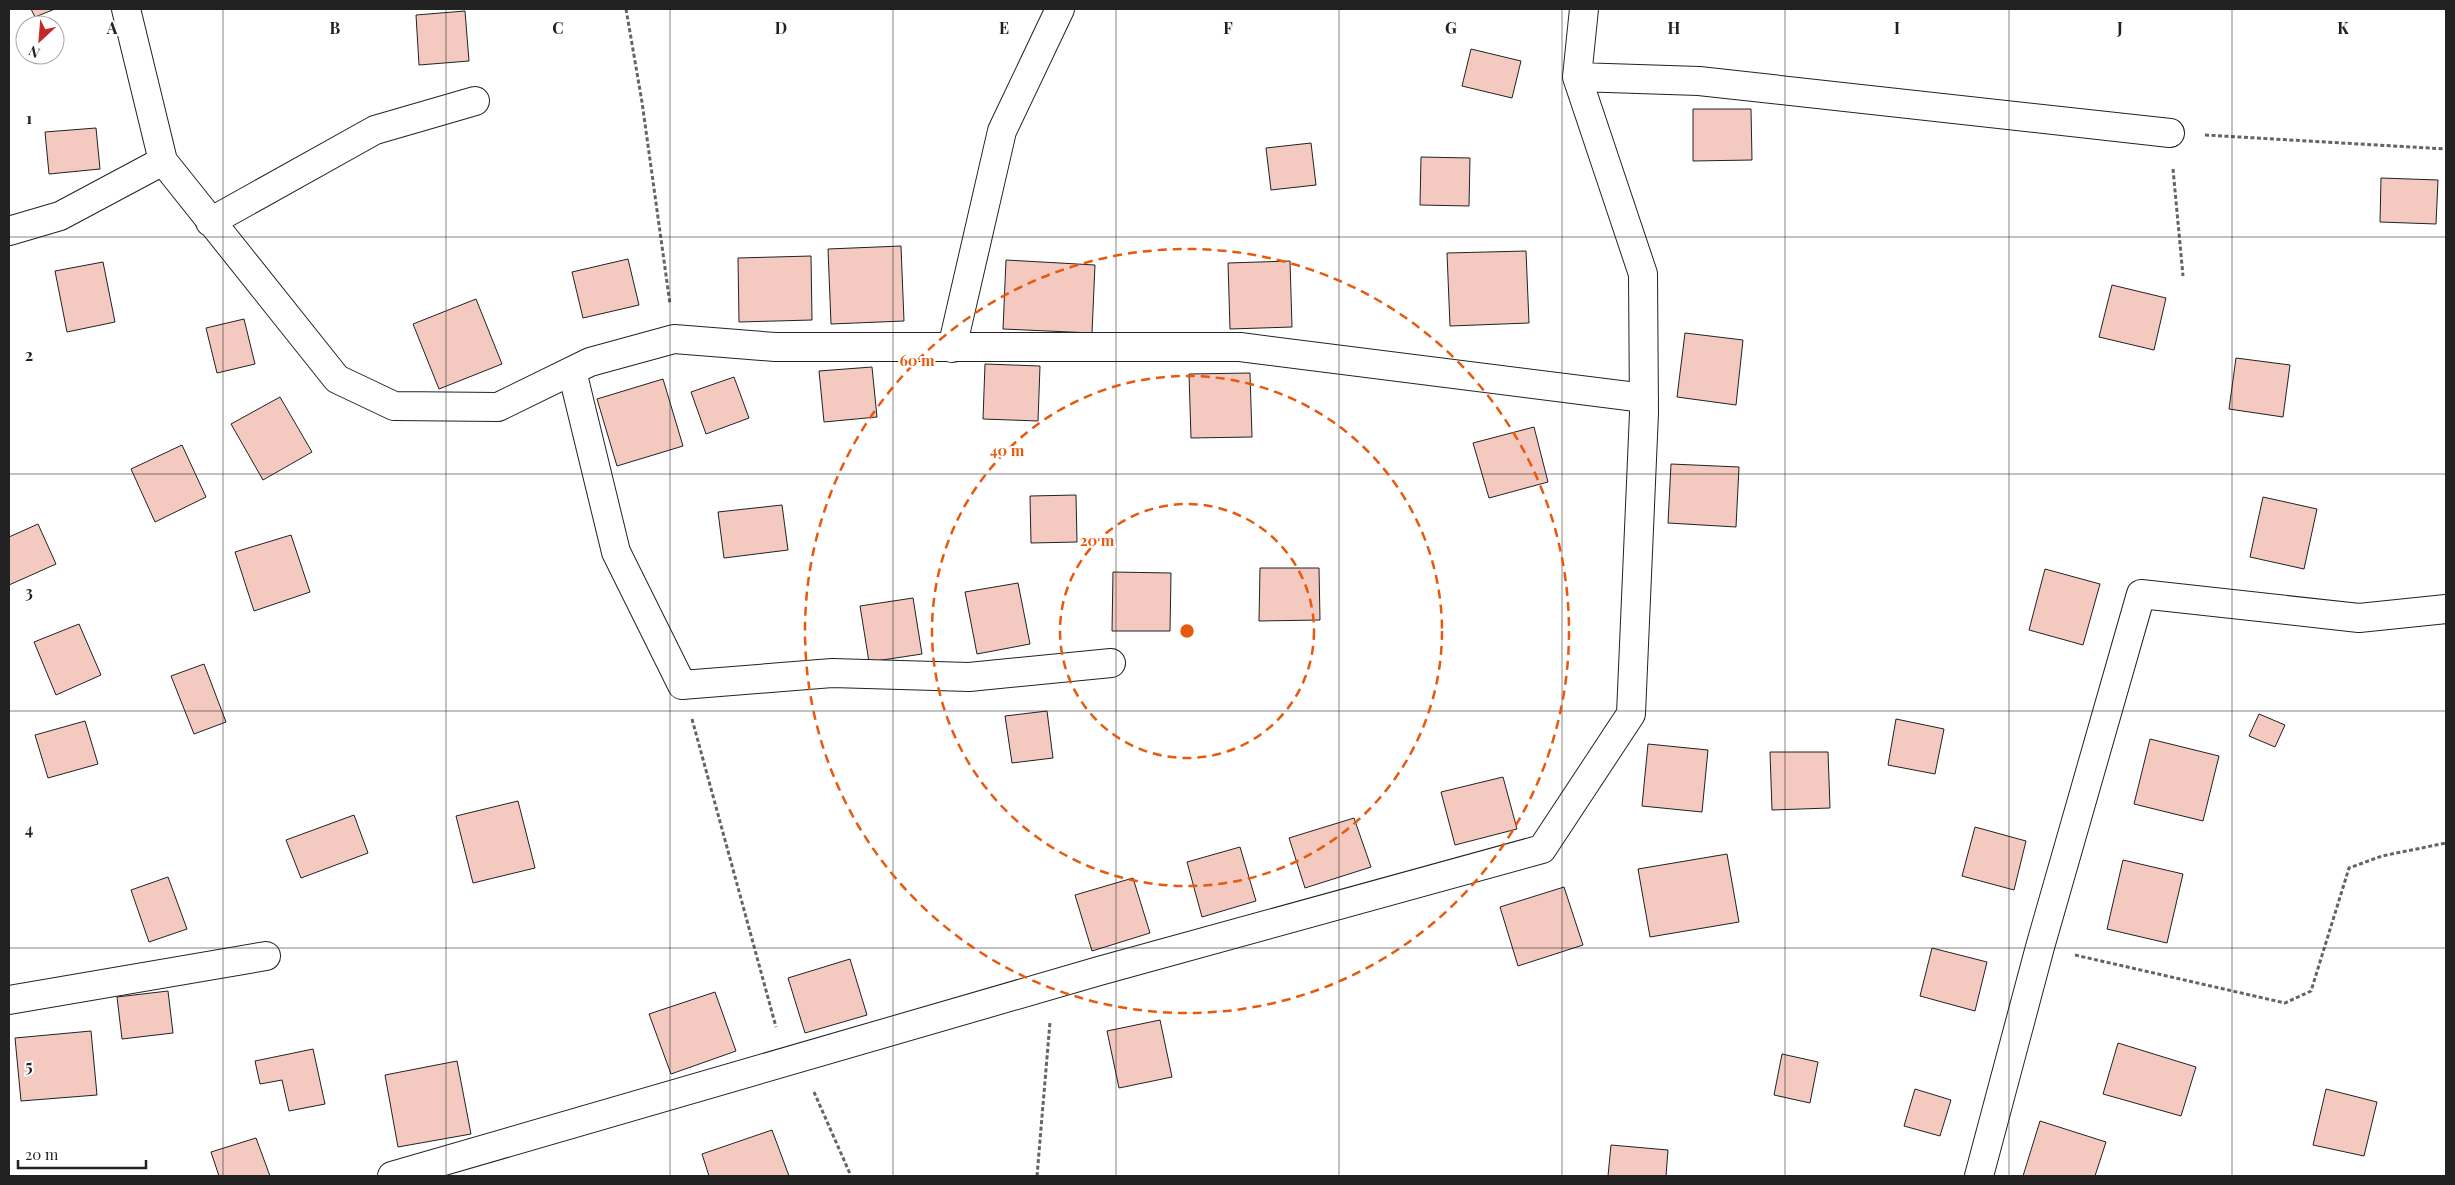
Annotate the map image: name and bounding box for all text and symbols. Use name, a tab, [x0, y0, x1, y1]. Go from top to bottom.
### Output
north arrow	[15, 15, 65, 65]
text: A	[106, 17, 118, 38]
text: B	[330, 17, 341, 38]
text: C	[552, 17, 564, 38]
text: D	[775, 17, 787, 38]
text: E	[999, 17, 1009, 38]
text: F	[1223, 17, 1233, 38]
text: G	[1445, 17, 1457, 38]
text: H	[1668, 17, 1681, 38]
text: I	[1894, 17, 1900, 38]
text: J	[2116, 17, 2123, 38]
text: K	[2337, 17, 2349, 38]
text: N	[25, 41, 43, 63]
text: 1	[26, 107, 32, 128]
text: 2	[25, 344, 33, 365]
text: 60 m	[899, 350, 935, 370]
text: 40 m	[990, 440, 1025, 460]
text: 20 m	[1080, 530, 1115, 550]
text: 3	[25, 581, 33, 602]
centre of rings	[1178, 622, 1196, 640]
text: 4	[25, 818, 33, 839]
text: 5	[25, 1055, 33, 1076]
scale bar	[18, 1138, 145, 1170]
text: 20 m	[25, 1144, 59, 1164]

